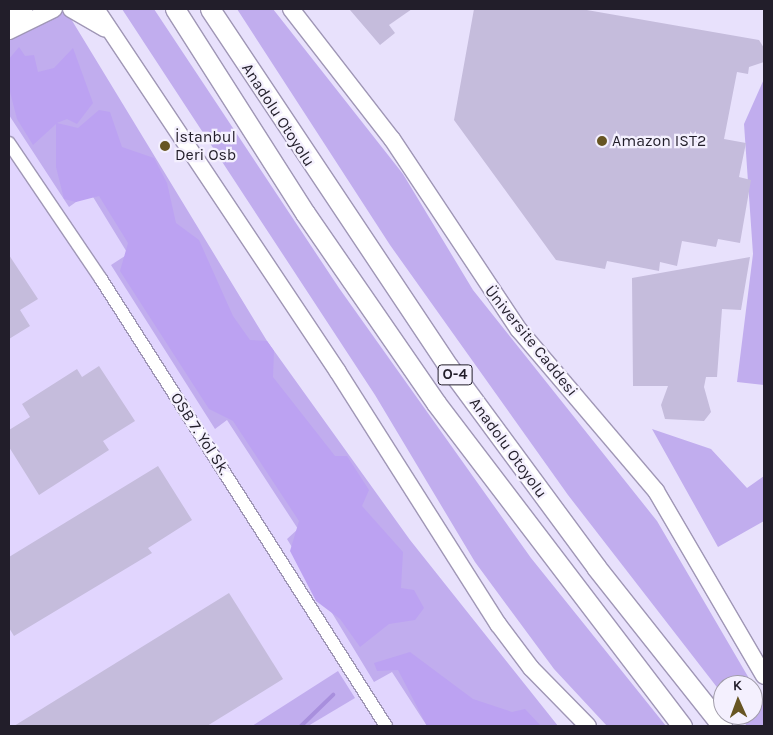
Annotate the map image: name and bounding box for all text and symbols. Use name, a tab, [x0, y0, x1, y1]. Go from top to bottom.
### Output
street label: Anadolu Otoyolu	[237, 60, 319, 170]
place label: İstanbul Deri Osb	[175, 127, 236, 165]
place label: Amazon IST2	[612, 131, 706, 151]
marker: Amazon IST2	[596, 135, 608, 147]
marker: İstanbul Deri Osb	[159, 140, 171, 152]
street label: Üniversite Caddesi	[480, 282, 582, 400]
road number: O-4	[438, 362, 472, 388]
street label: OSB 7. Yol Sk.	[166, 389, 234, 479]
street label: Anadolu Otoyolu	[465, 394, 551, 502]
north arrow	[713, 675, 763, 725]
text: K	[733, 677, 742, 694]

